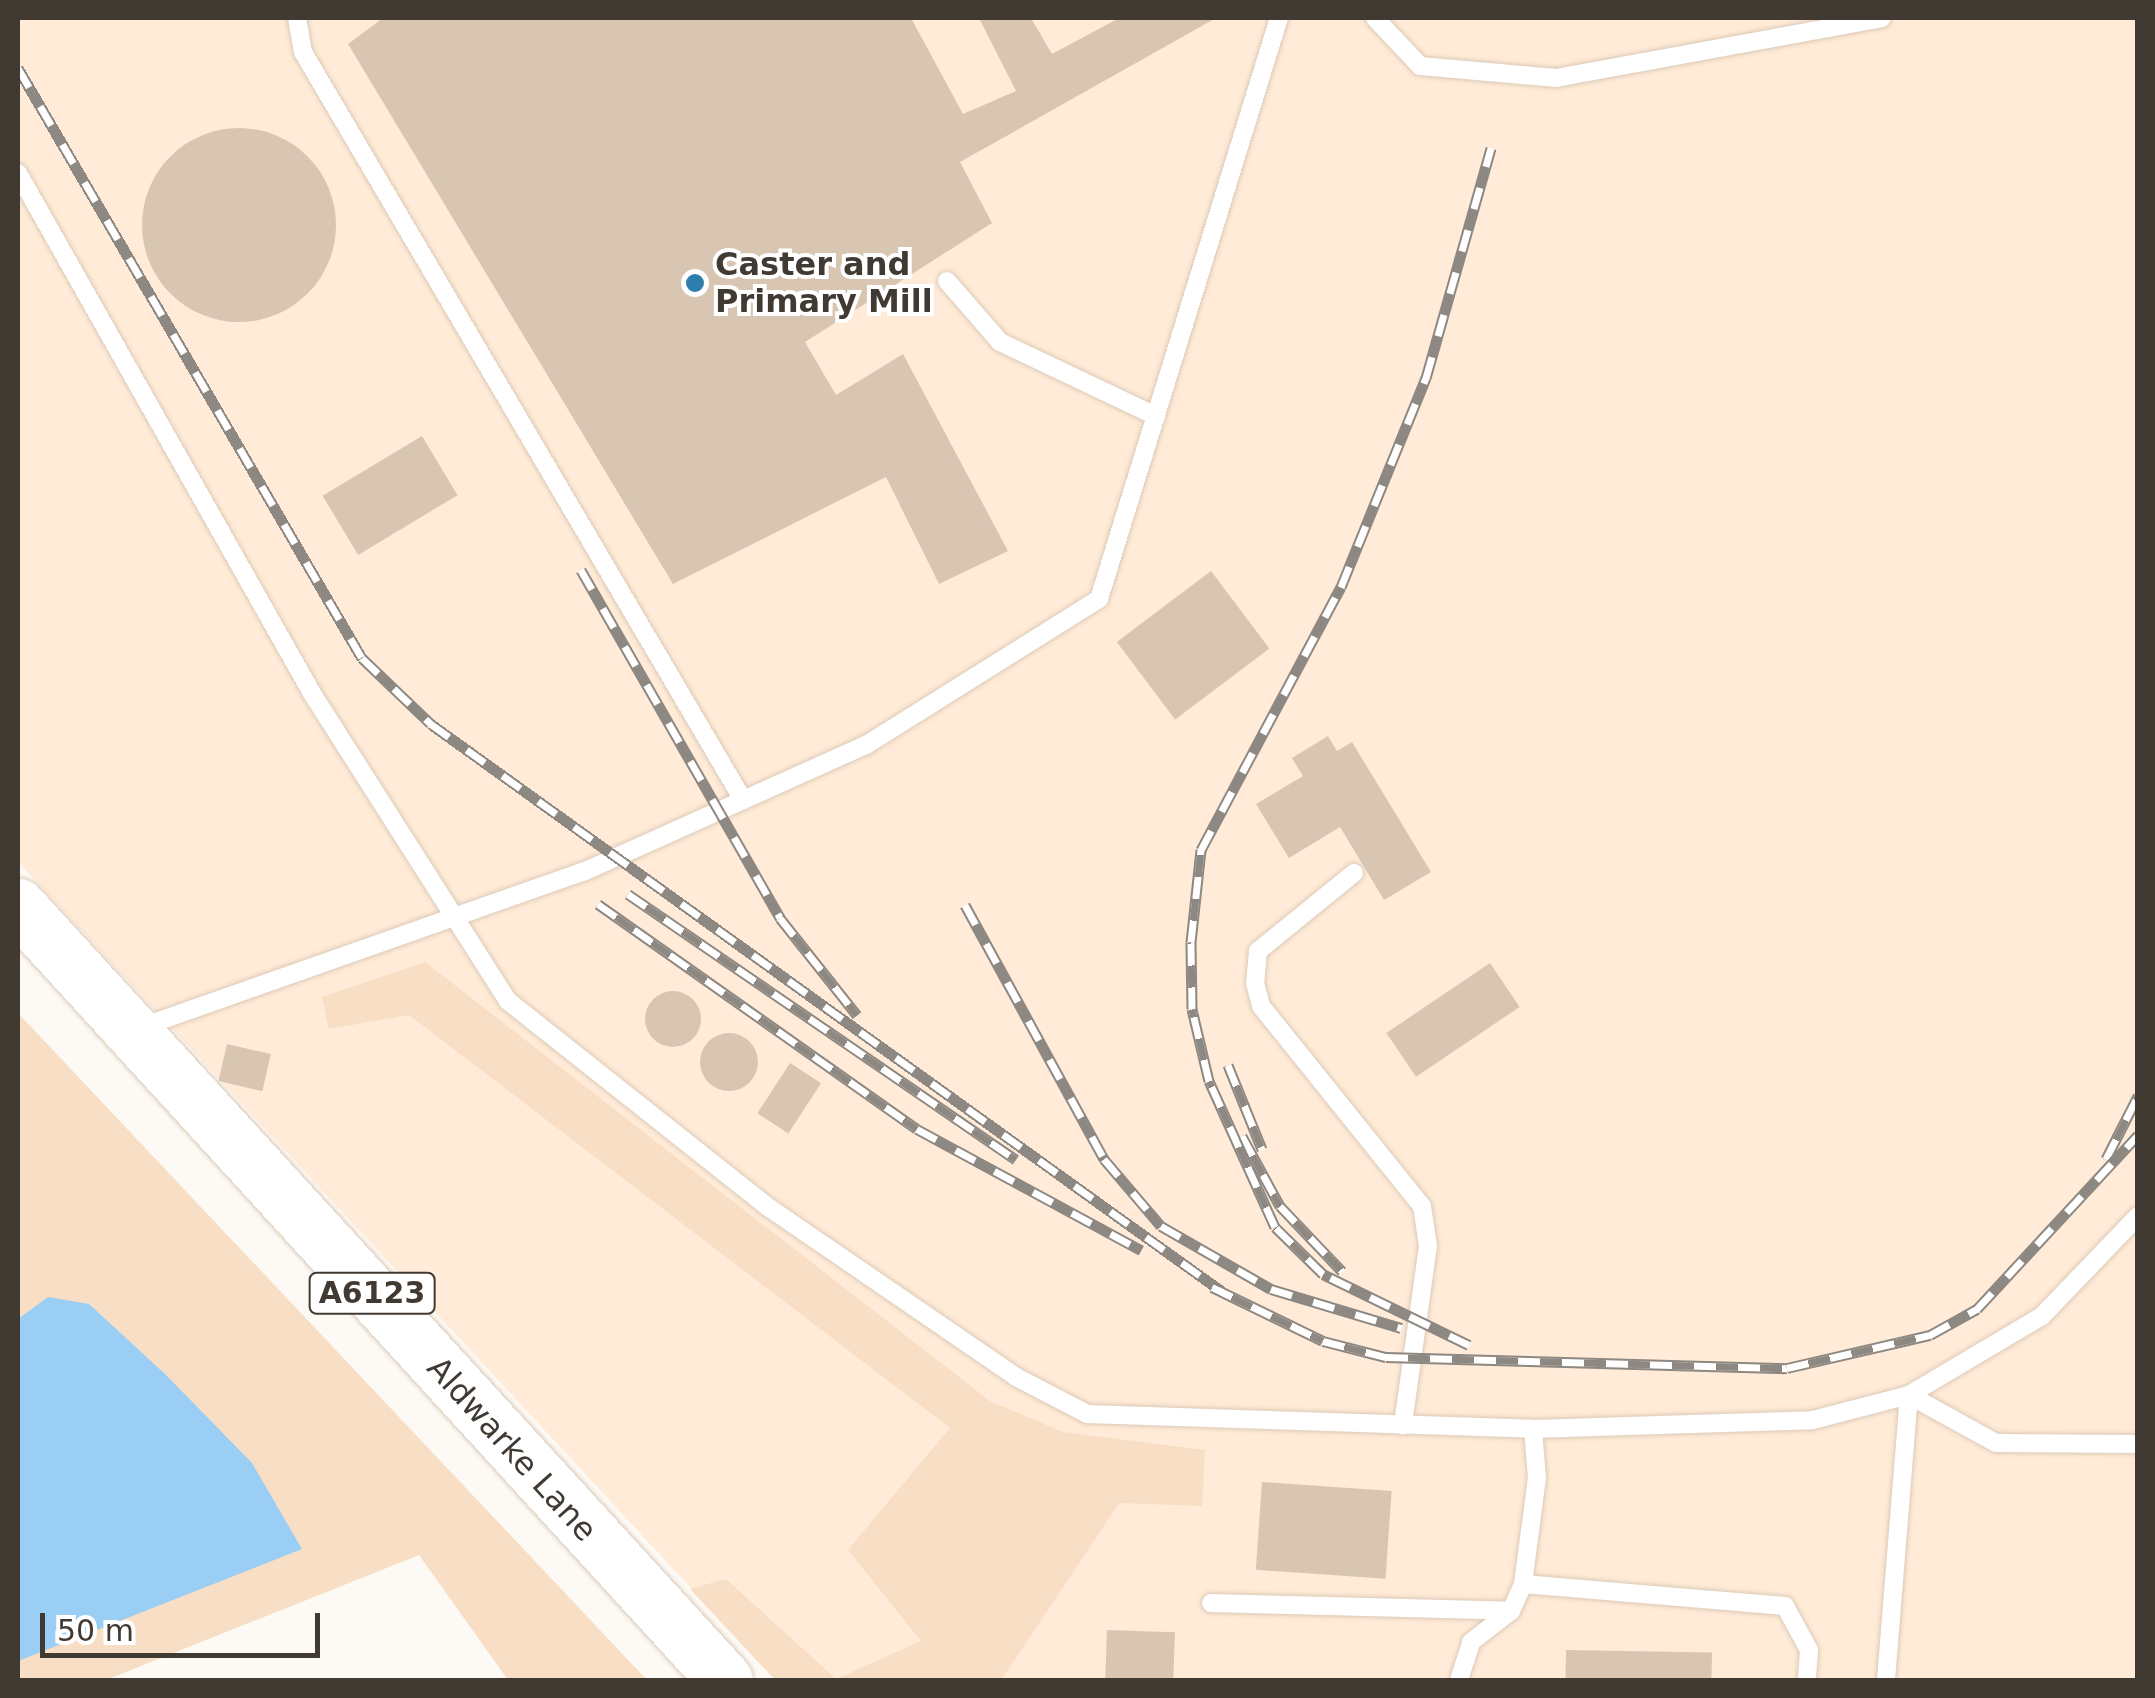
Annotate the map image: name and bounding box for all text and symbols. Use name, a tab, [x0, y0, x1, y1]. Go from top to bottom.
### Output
place label: Caster and Primary Mill	[715, 246, 933, 321]
marker: Caster and Primary Mill	[684, 272, 706, 294]
road number: A6123	[307, 1268, 437, 1318]
street label: Aldwarke Lane	[419, 1349, 605, 1549]
scale bar	[45, 1593, 325, 1655]
text: 50 m	[57, 1613, 134, 1648]

